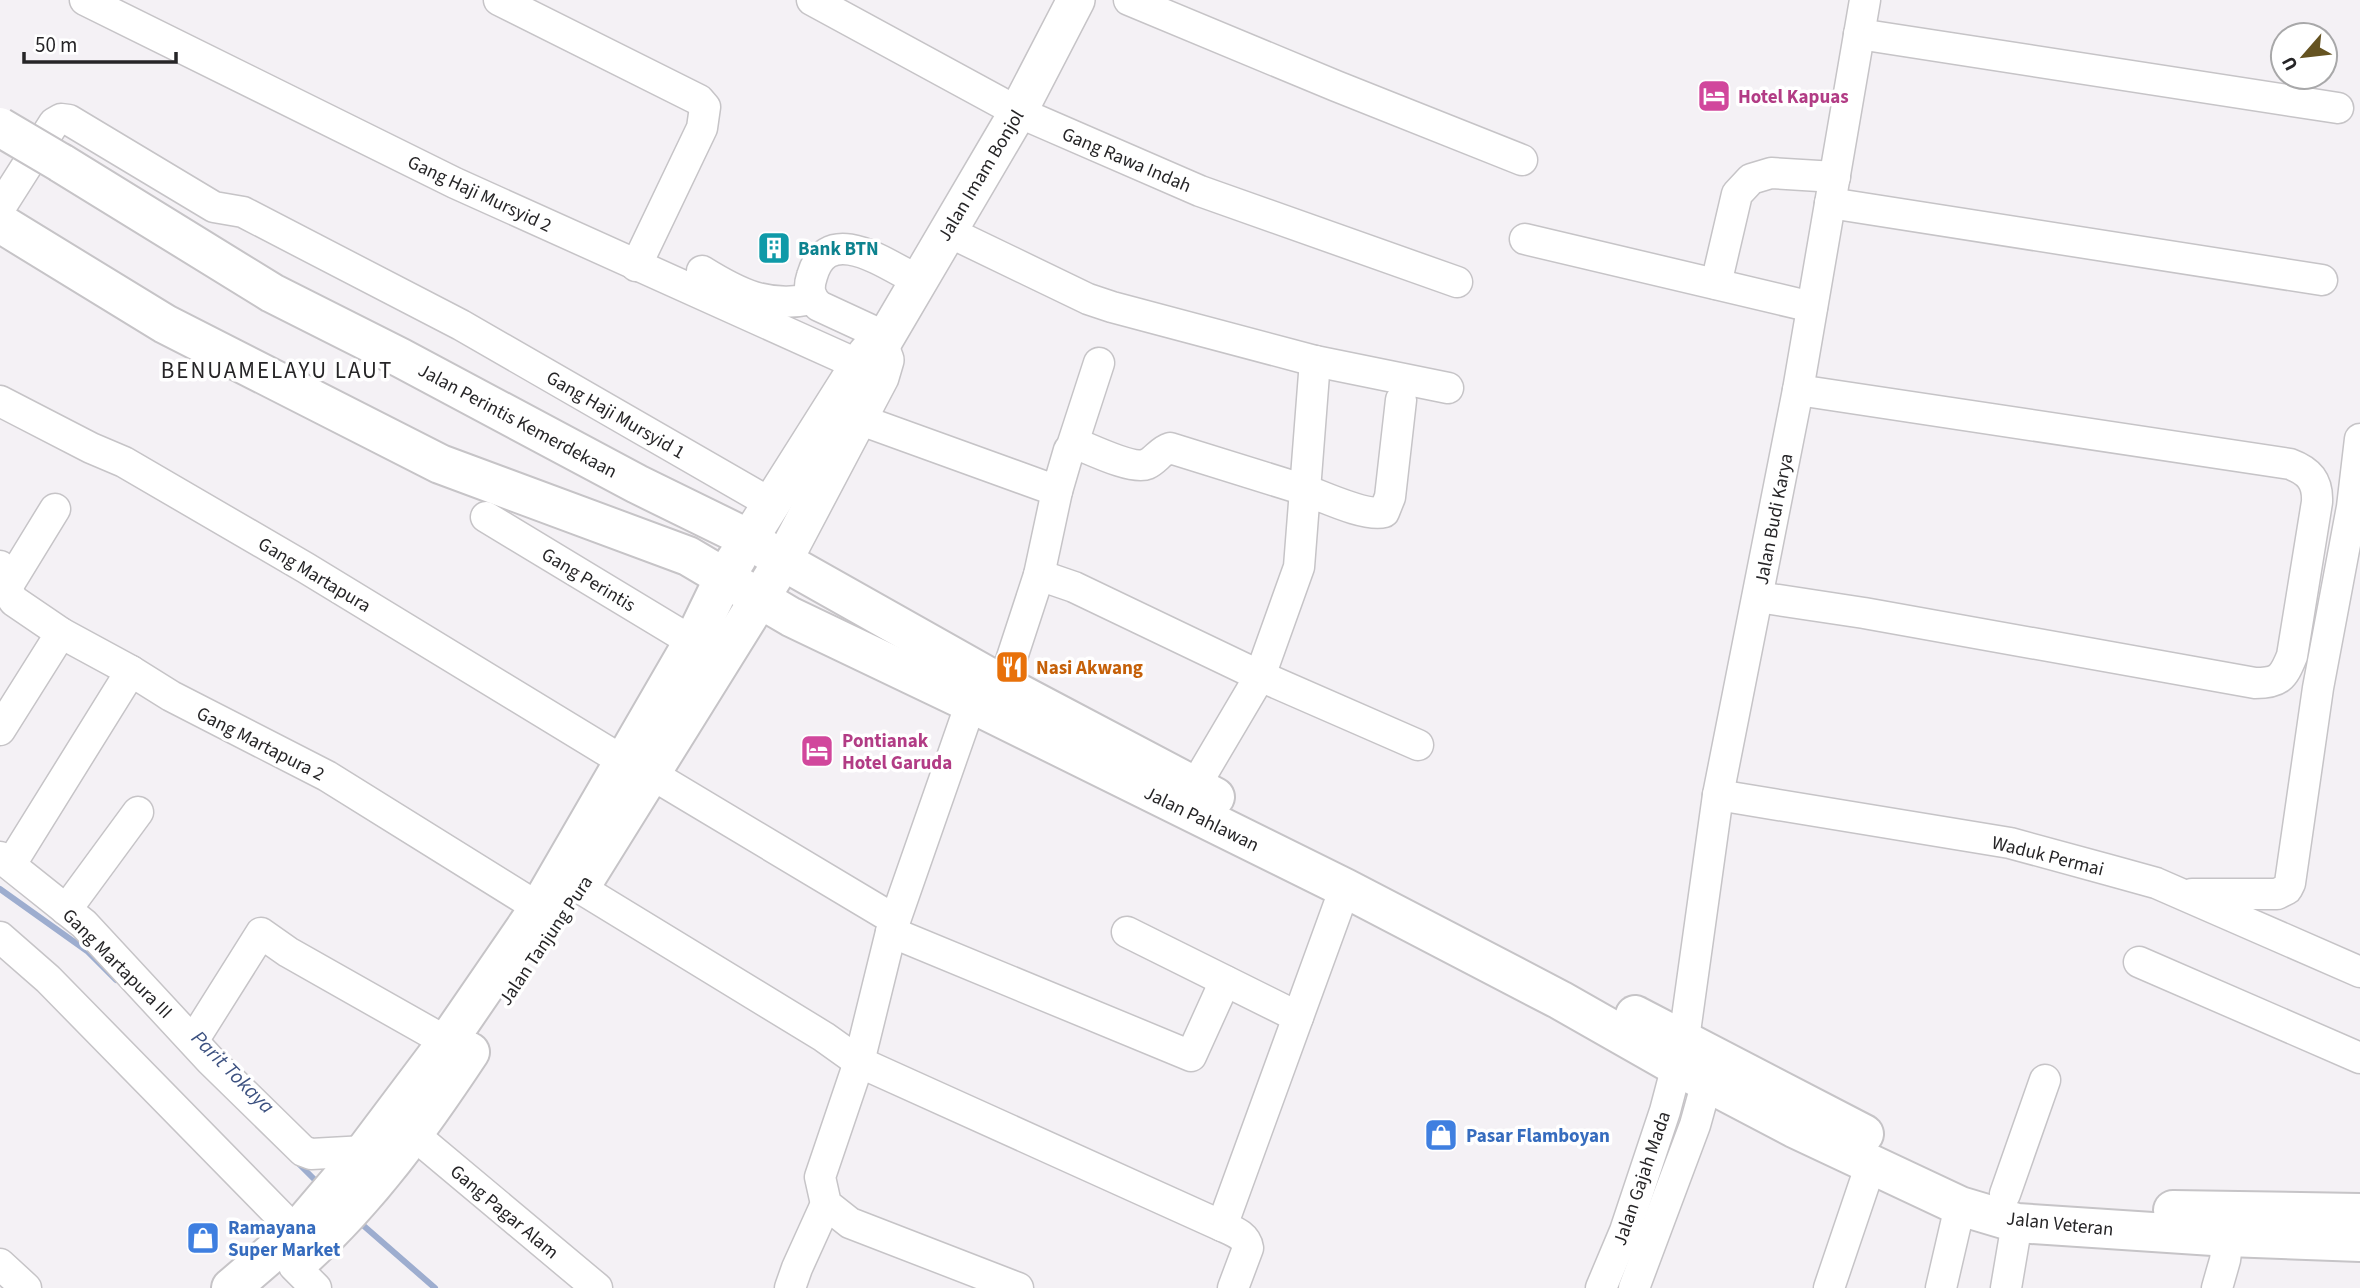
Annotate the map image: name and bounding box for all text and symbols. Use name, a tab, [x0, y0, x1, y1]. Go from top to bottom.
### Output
scale bar	[24, 21, 177, 65]
north arrow	[2269, 21, 2339, 91]
text: 50 m	[35, 30, 77, 60]
text: U	[2275, 51, 2305, 75]
hotel icon: Hotel Kapuas	[1695, 77, 1733, 115]
place label: Hotel Kapuas	[1738, 84, 1849, 111]
street label: Jalan Imam Bonjol	[931, 105, 1031, 247]
street label: Gang Rawa Indah	[1058, 121, 1195, 200]
street label: Gang Haji Mursyid 2	[403, 149, 556, 240]
building icon: Bank BTN	[755, 229, 793, 267]
place label: Bank BTN	[798, 236, 879, 263]
district label: BENUAMELAYU LAUT	[161, 354, 393, 387]
street label: Jalan Perintis Kemerdekaan	[413, 357, 622, 485]
street label: Gang Haji Mursyid 1	[541, 365, 690, 466]
street label: Jalan Budi Karya	[1748, 451, 1800, 587]
street label: Gang Martapura	[253, 531, 376, 620]
street label: Gang Perintis	[536, 542, 640, 619]
restaurant icon: Nasi Akwang	[993, 648, 1031, 686]
place label: Nasi Akwang	[1036, 655, 1143, 682]
street label: Gang Martapura 2	[192, 700, 329, 788]
place label: Pontianak Hotel Garuda	[842, 728, 952, 777]
hotel icon: Pontianak Hotel Garuda	[798, 732, 836, 770]
street label: Jalan Pahlawan	[1139, 780, 1263, 859]
street label: Waduk Permai	[1989, 829, 2107, 883]
street label: Jalan Tanjung Pura	[493, 870, 600, 1011]
street label: Gang Martapura III	[56, 903, 178, 1025]
water label: Parit Tokaya	[185, 1024, 281, 1120]
street label: Jalan Gajah Mada	[1607, 1108, 1678, 1249]
shop icon: Pasar Flamboyan	[1422, 1116, 1460, 1154]
place label: Pasar Flamboyan	[1466, 1123, 1610, 1150]
street label: Gang Pagar Alam	[444, 1159, 564, 1266]
street label: Jalan Veteran	[2005, 1205, 2115, 1244]
place label: Ramayana Super Market	[228, 1215, 340, 1264]
shop icon: Ramayana Super Market	[184, 1219, 222, 1257]

